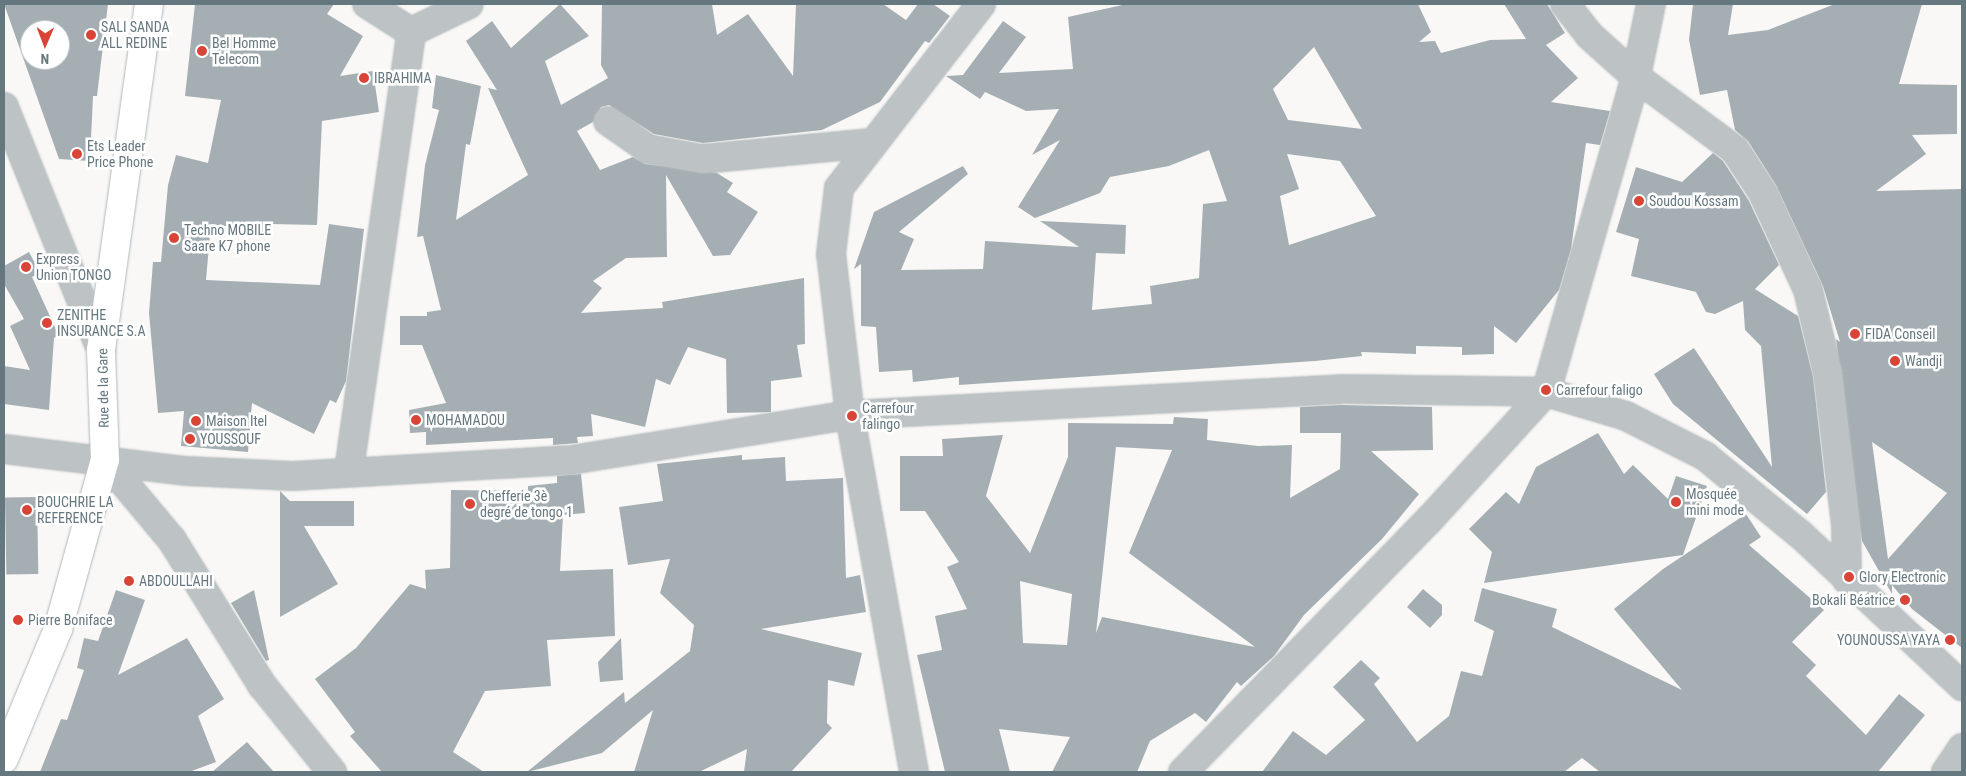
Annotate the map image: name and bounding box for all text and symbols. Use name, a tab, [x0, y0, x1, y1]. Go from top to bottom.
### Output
place label: SALI SANDA ALL REDINE	[101, 19, 170, 52]
north arrow	[20, 20, 70, 70]
marker: SALI SANDA ALL REDINE	[85, 29, 97, 41]
place label: Bel Homme Telecom	[212, 35, 276, 68]
marker: Bel Homme Telecom	[196, 45, 208, 57]
text: N	[40, 51, 49, 67]
place label: IBRAHIMA	[374, 70, 432, 86]
marker: IBRAHIMA	[358, 72, 370, 84]
place label: Ets Leader Price Phone	[87, 138, 153, 170]
marker: Ets Leader Price Phone	[71, 148, 83, 160]
place label: Soudou Kossam	[1649, 193, 1739, 209]
marker: Soudou Kossam	[1633, 195, 1645, 207]
place label: Techno MOBILE Saare K7 phone	[184, 222, 271, 254]
marker: Techno MOBILE Saare K7 phone	[168, 232, 180, 244]
place label: Express Union TONGO	[36, 251, 112, 284]
marker: Express Union TONGO	[20, 261, 32, 273]
place label: ZENITHE INSURANCE S.A	[57, 307, 146, 340]
marker: ZENITHE INSURANCE S.A	[41, 317, 53, 329]
place label: FIDA Conseil	[1865, 326, 1935, 342]
marker: FIDA Conseil	[1849, 328, 1861, 340]
street label: Rue de la Gare	[94, 348, 112, 428]
place label: Wandji	[1905, 353, 1942, 369]
marker: Wandji	[1889, 355, 1901, 367]
place label: Carrefour faligo	[1556, 382, 1643, 398]
marker: Carrefour faligo	[1540, 384, 1552, 396]
place label: Carrefour falingo	[862, 400, 914, 432]
marker: Carrefour falingo	[846, 410, 858, 422]
place label: MOHAMADOU	[426, 412, 505, 428]
place label: Maison Itel	[206, 413, 267, 429]
marker: MOHAMADOU	[410, 414, 422, 426]
marker: Maison Itel	[190, 415, 202, 427]
place label: YOUSSOUF	[200, 431, 261, 447]
marker: YOUSSOUF	[184, 433, 196, 445]
place label: Mosquée mini mode	[1686, 486, 1744, 518]
place label: Chefferie 3è degré de tongo 1	[480, 488, 573, 520]
place label: BOUCHRIE LA REFERENCE	[37, 494, 114, 526]
marker: Mosquée mini mode	[1670, 496, 1682, 508]
marker: Chefferie 3è degré de tongo 1	[464, 498, 476, 510]
marker: BOUCHRIE LA REFERENCE	[21, 504, 33, 516]
place label: Glory Electronic	[1859, 569, 1946, 585]
marker: Glory Electronic	[1843, 571, 1855, 583]
place label: ABDOULLAHI	[139, 573, 213, 589]
marker: ABDOULLAHI	[123, 575, 135, 587]
place label: Bokali Béatrice	[1812, 592, 1895, 608]
marker: Bokali Béatrice	[1899, 594, 1911, 606]
place label: Pierre Boniface	[28, 612, 113, 628]
marker: Pierre Boniface	[12, 614, 24, 626]
place label: YOUNOUSSA YAYA	[1837, 632, 1940, 648]
marker: YOUNOUSSA YAYA	[1944, 634, 1956, 646]

